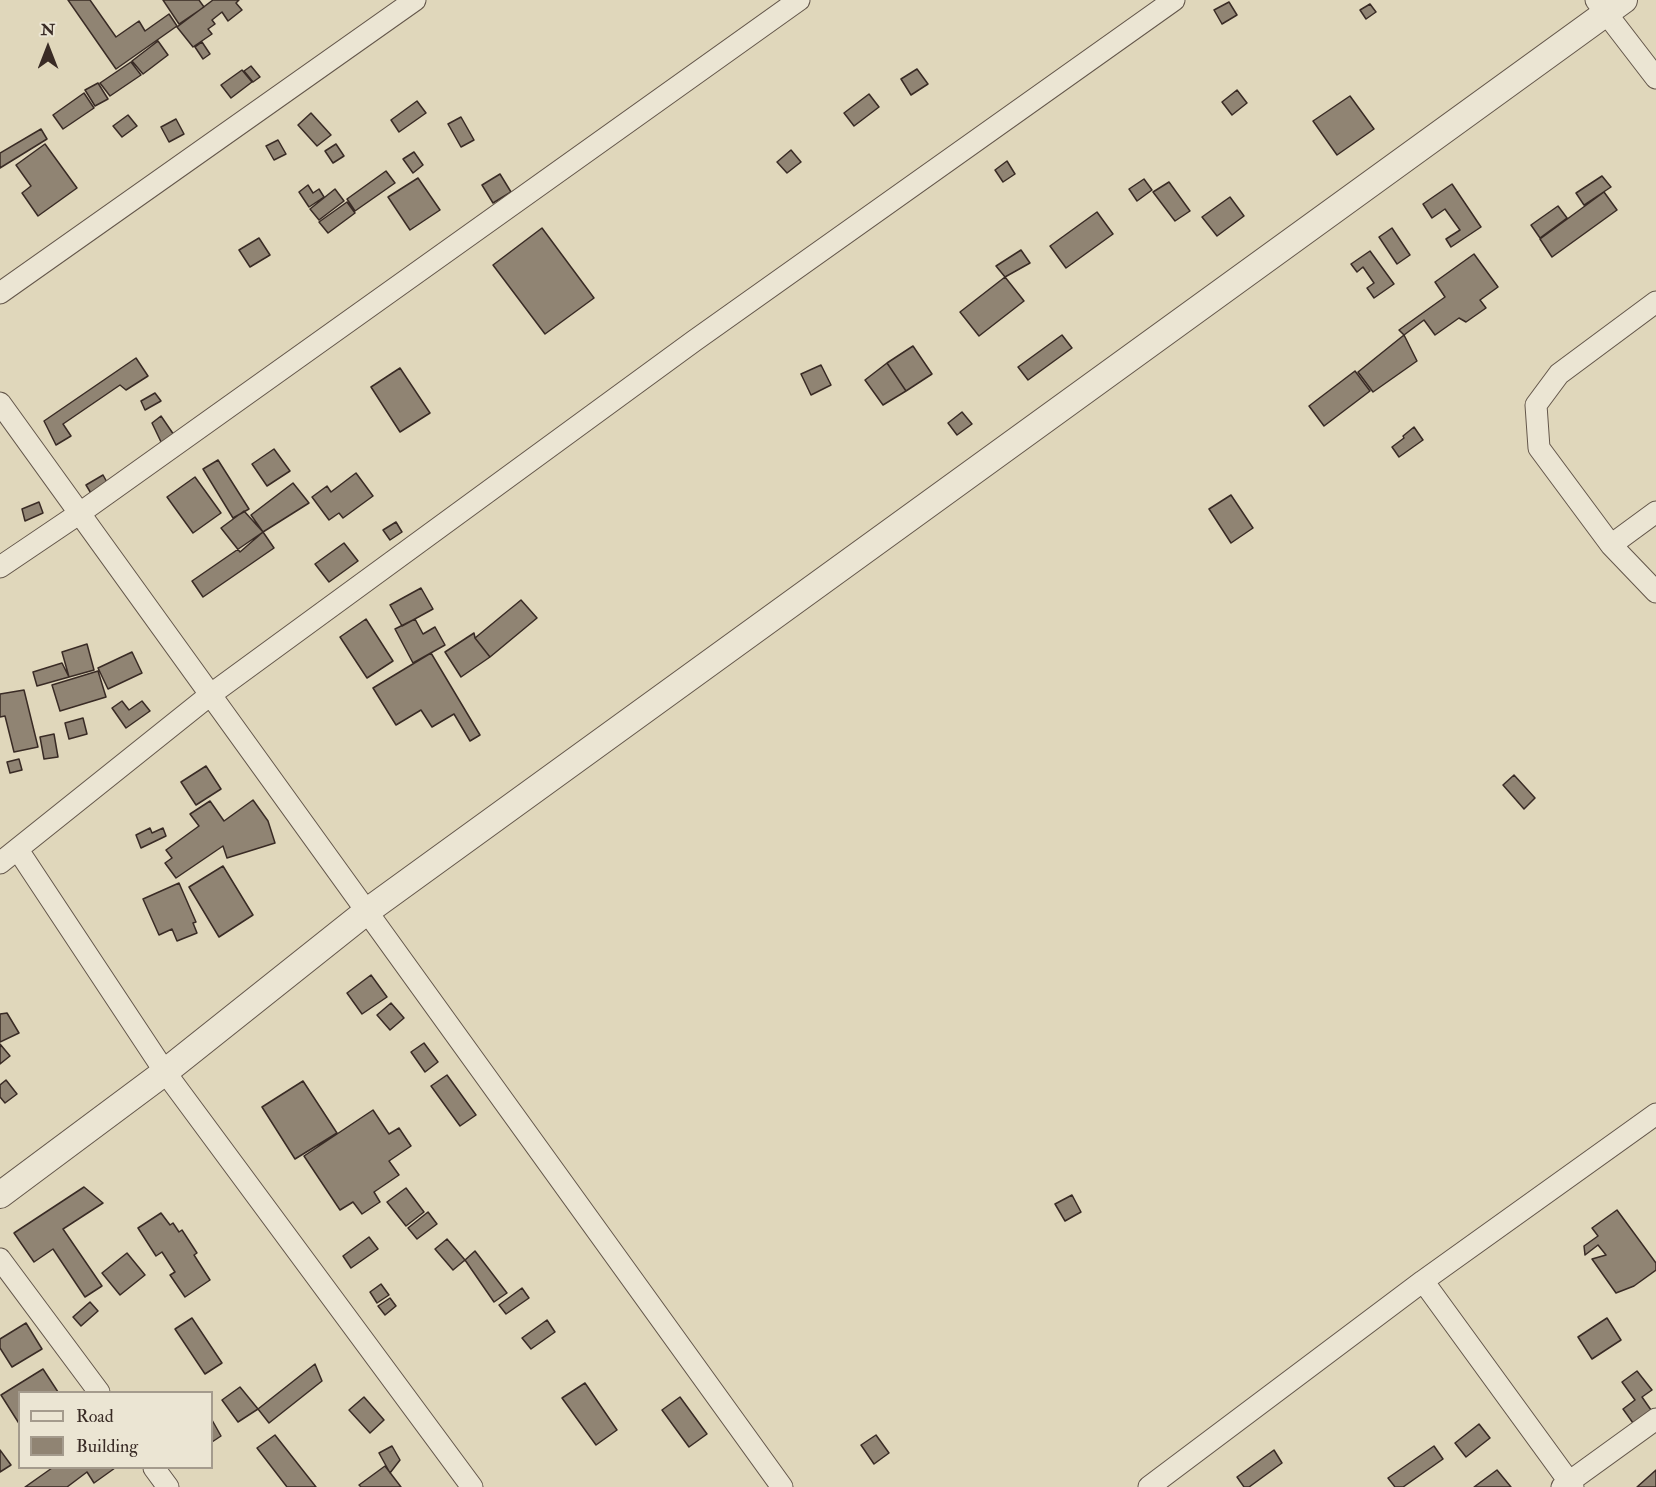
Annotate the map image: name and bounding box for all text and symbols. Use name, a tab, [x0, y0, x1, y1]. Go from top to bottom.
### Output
north arrow	[18, 18, 78, 78]
text: N	[41, 20, 55, 40]
legend	[18, 1391, 213, 1469]
text: Road	[76, 1405, 114, 1428]
text: Building	[76, 1435, 138, 1458]

